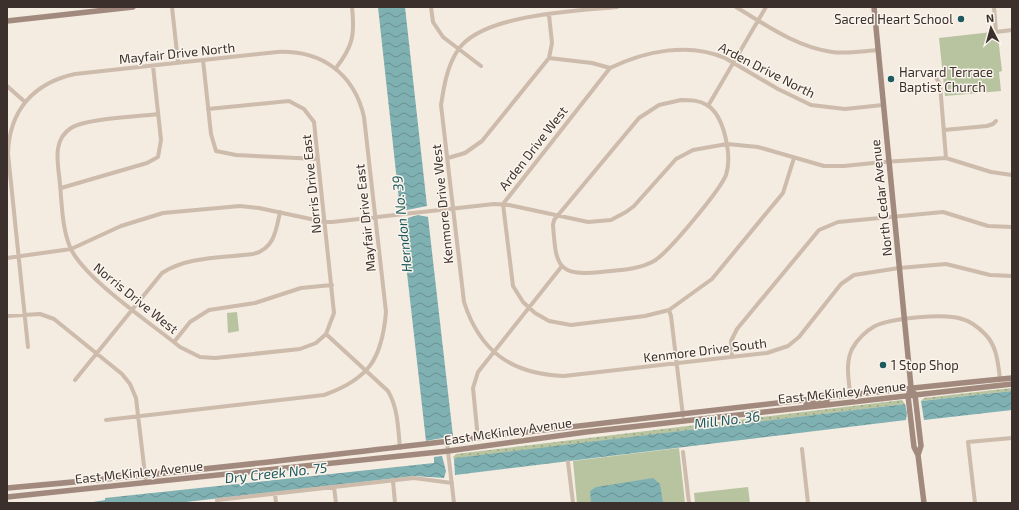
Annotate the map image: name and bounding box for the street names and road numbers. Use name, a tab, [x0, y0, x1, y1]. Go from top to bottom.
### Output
street label: Mayfair Drive North	[118, 39, 236, 67]
street label: Arden Drive North	[716, 39, 818, 101]
street label: Arden Drive West	[495, 103, 571, 193]
street label: Norris Drive East	[298, 134, 324, 234]
street label: North Cedar Avenue	[867, 139, 895, 257]
street label: Kenmore Drive West	[428, 143, 456, 264]
street label: Mayfair Drive East	[351, 163, 379, 273]
street label: Norris Drive West	[91, 259, 181, 337]
street label: Kenmore Drive South	[642, 334, 768, 366]
street label: East McKinley Avenue	[777, 377, 907, 407]
street label: East McKinley Avenue	[443, 414, 573, 448]
street label: East McKinley Avenue	[74, 457, 204, 487]

